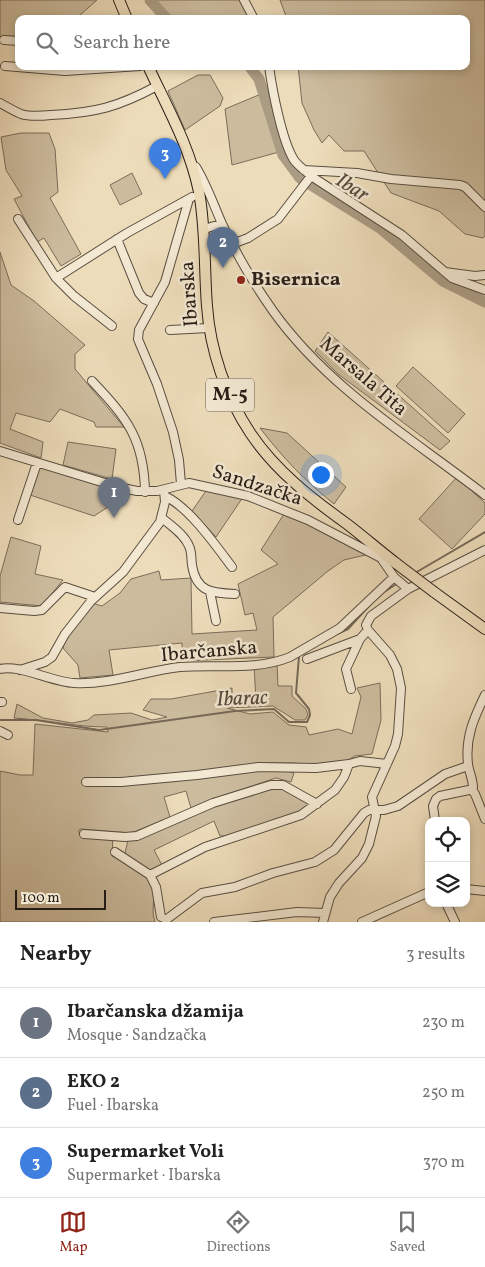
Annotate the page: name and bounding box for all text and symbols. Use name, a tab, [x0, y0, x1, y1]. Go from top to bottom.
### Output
search box	[15, 15, 470, 70]
icon: search	[33, 29, 61, 57]
text: Search here	[73, 30, 170, 56]
pin: 3	[149, 138, 181, 179]
water label: Ibar	[330, 167, 374, 210]
pin: 2	[207, 227, 239, 268]
street label: Ibarska	[174, 260, 206, 328]
place label: Bisernica	[251, 266, 341, 294]
marker: Bisernica	[235, 274, 247, 286]
street label: Marsala Tita	[313, 331, 413, 423]
road number: M-5	[206, 378, 254, 412]
street label: Sandzačka	[208, 458, 306, 514]
your location	[308, 462, 334, 488]
pin: 1	[98, 477, 130, 518]
street label: Ibarčanska	[160, 634, 258, 670]
water label: Ibarac	[216, 684, 269, 714]
map controls	[425, 817, 470, 907]
button: locate	[425, 817, 470, 862]
button: layers	[425, 862, 470, 907]
scale bar	[15, 887, 106, 910]
text: 100 m	[22, 889, 60, 908]
text: Nearby	[20, 940, 91, 969]
text: 3 results	[406, 944, 465, 966]
text: Ibarčanska džamija	[67, 999, 244, 1025]
text: 1	[33, 1012, 39, 1034]
text: 230 m	[422, 1012, 465, 1034]
text: Mosque · Sandzačka	[67, 1025, 207, 1047]
text: EKO 2	[67, 1069, 120, 1095]
text: 2	[32, 1082, 40, 1104]
text: 250 m	[422, 1082, 465, 1104]
text: Fuel · Ibarska	[67, 1095, 159, 1117]
text: Supermarket Voli	[67, 1139, 224, 1165]
text: 3	[32, 1152, 40, 1174]
text: 370 m	[423, 1152, 465, 1174]
text: Supermarket · Ibarska	[67, 1165, 221, 1187]
tab: Map	[59, 1208, 87, 1257]
tab: Directions	[206, 1208, 271, 1257]
tab: Saved	[389, 1208, 426, 1257]

